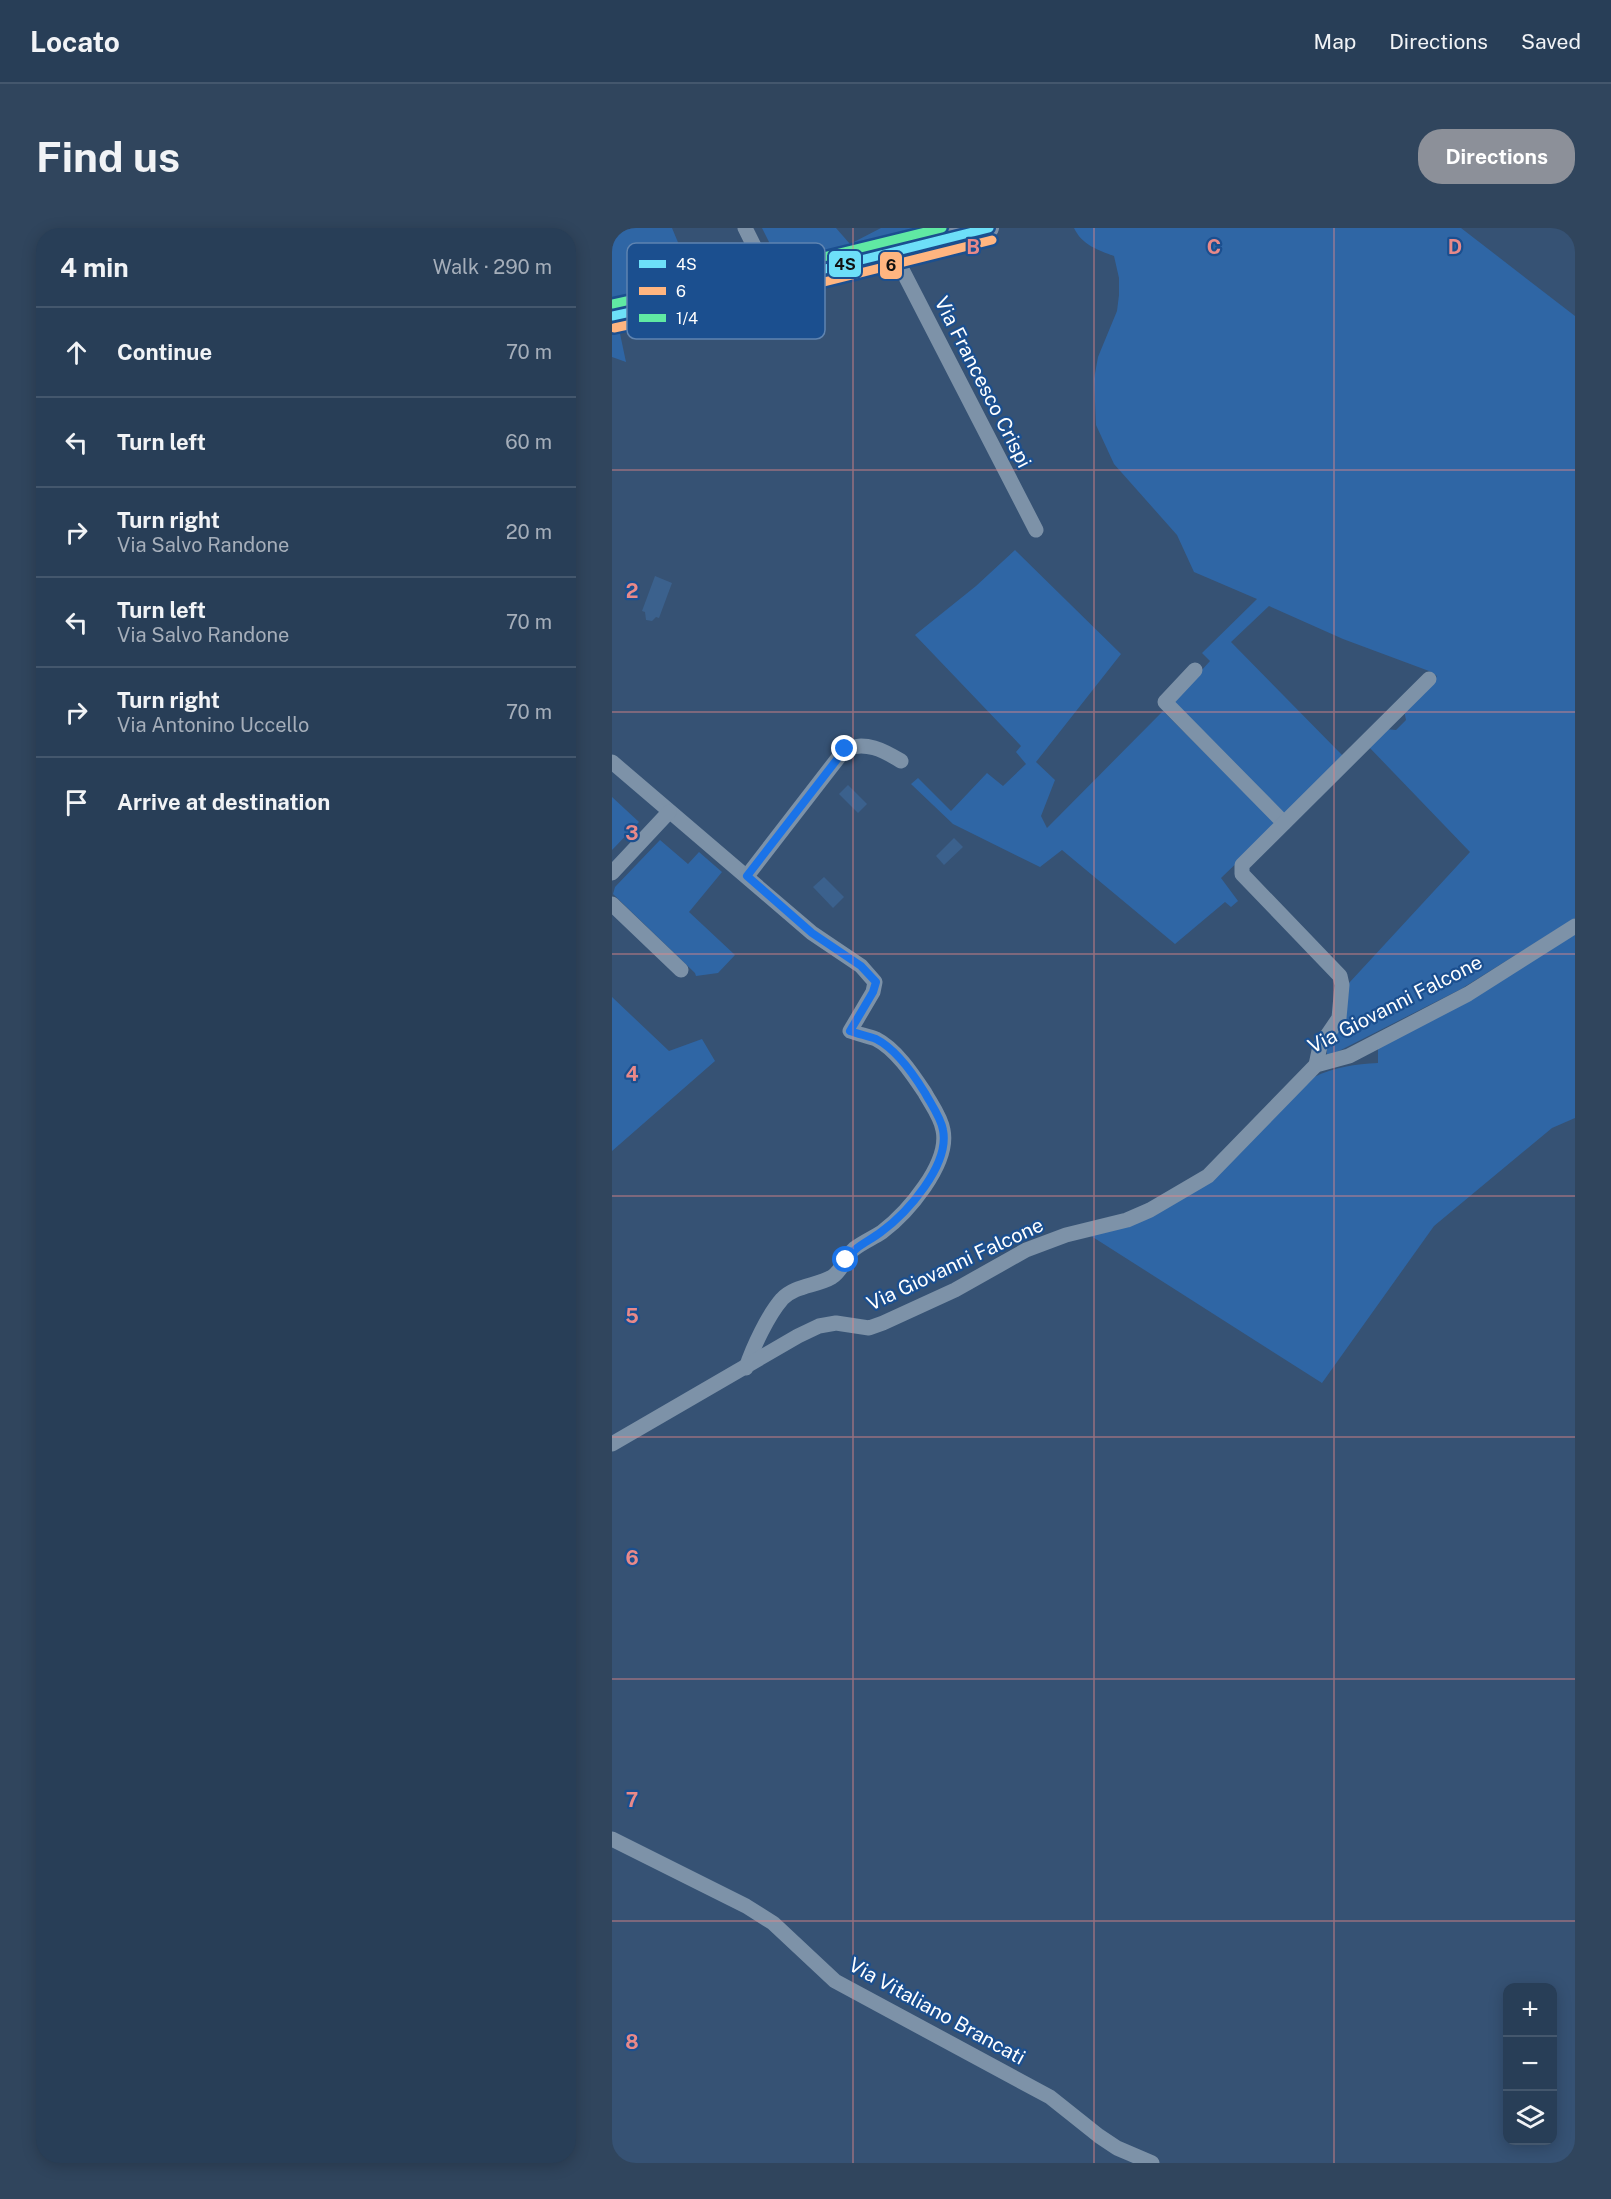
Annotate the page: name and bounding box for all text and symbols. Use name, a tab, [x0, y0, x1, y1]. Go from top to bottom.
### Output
text: Locato	[30, 25, 120, 58]
text: Map	[1314, 29, 1356, 54]
text: Directions	[1389, 29, 1488, 54]
text: Saved	[1521, 29, 1581, 54]
button: Directions	[1418, 129, 1575, 184]
text: Find us	[36, 132, 180, 181]
text: B	[966, 235, 980, 259]
text: C	[1207, 235, 1221, 259]
text: D	[1448, 235, 1462, 259]
legend	[627, 243, 825, 339]
line badge: 4S	[828, 250, 862, 278]
line badge: 6	[879, 251, 903, 280]
text: 4 min	[60, 252, 129, 283]
text: Walk · 290 m	[433, 255, 552, 279]
text: 4S	[676, 255, 697, 274]
text: 4S	[834, 255, 856, 274]
text: 6	[886, 256, 896, 275]
text: 6	[676, 282, 686, 301]
street label: Via Francesco Crispi	[929, 292, 1037, 472]
text: 1/4	[676, 309, 698, 328]
icon: ahead	[60, 336, 93, 369]
text: Continue	[117, 339, 212, 365]
text: 70 m	[506, 340, 552, 364]
icon: left	[60, 426, 93, 459]
text: Turn left	[117, 429, 206, 455]
text: 60 m	[505, 430, 552, 454]
text: Turn right	[117, 507, 220, 533]
icon: right	[60, 516, 93, 549]
text: 20 m	[506, 520, 552, 544]
text: Via Salvo Randone	[117, 533, 289, 557]
text: 2	[626, 579, 638, 603]
text: Turn left	[117, 597, 206, 623]
icon: left	[60, 606, 93, 639]
text: 70 m	[506, 610, 552, 634]
text: Via Salvo Randone	[117, 623, 289, 647]
text: Turn right	[117, 687, 220, 713]
icon: right	[60, 696, 93, 729]
text: 70 m	[506, 700, 552, 724]
text: Via Antonino Uccello	[117, 713, 309, 737]
route end	[831, 735, 857, 761]
icon: arrive	[60, 786, 93, 819]
text: Arrive at destination	[117, 789, 330, 815]
text: 3	[625, 821, 639, 845]
street label: Via Giovanni Falcone	[1304, 950, 1486, 1058]
text: 4	[625, 1062, 639, 1086]
street label: Via Giovanni Falcone	[863, 1213, 1047, 1315]
route start	[832, 1246, 858, 1272]
text: 5	[625, 1304, 639, 1328]
text: 6	[625, 1546, 639, 1570]
text: 7	[626, 1788, 638, 1812]
street label: Via Vitaliano Brancati	[845, 1952, 1029, 2070]
map controls	[1503, 1983, 1557, 2145]
button: +	[1503, 1983, 1557, 2037]
text: 8	[625, 2030, 639, 2054]
button: −	[1503, 2037, 1557, 2091]
button: layers	[1503, 2091, 1557, 2145]

